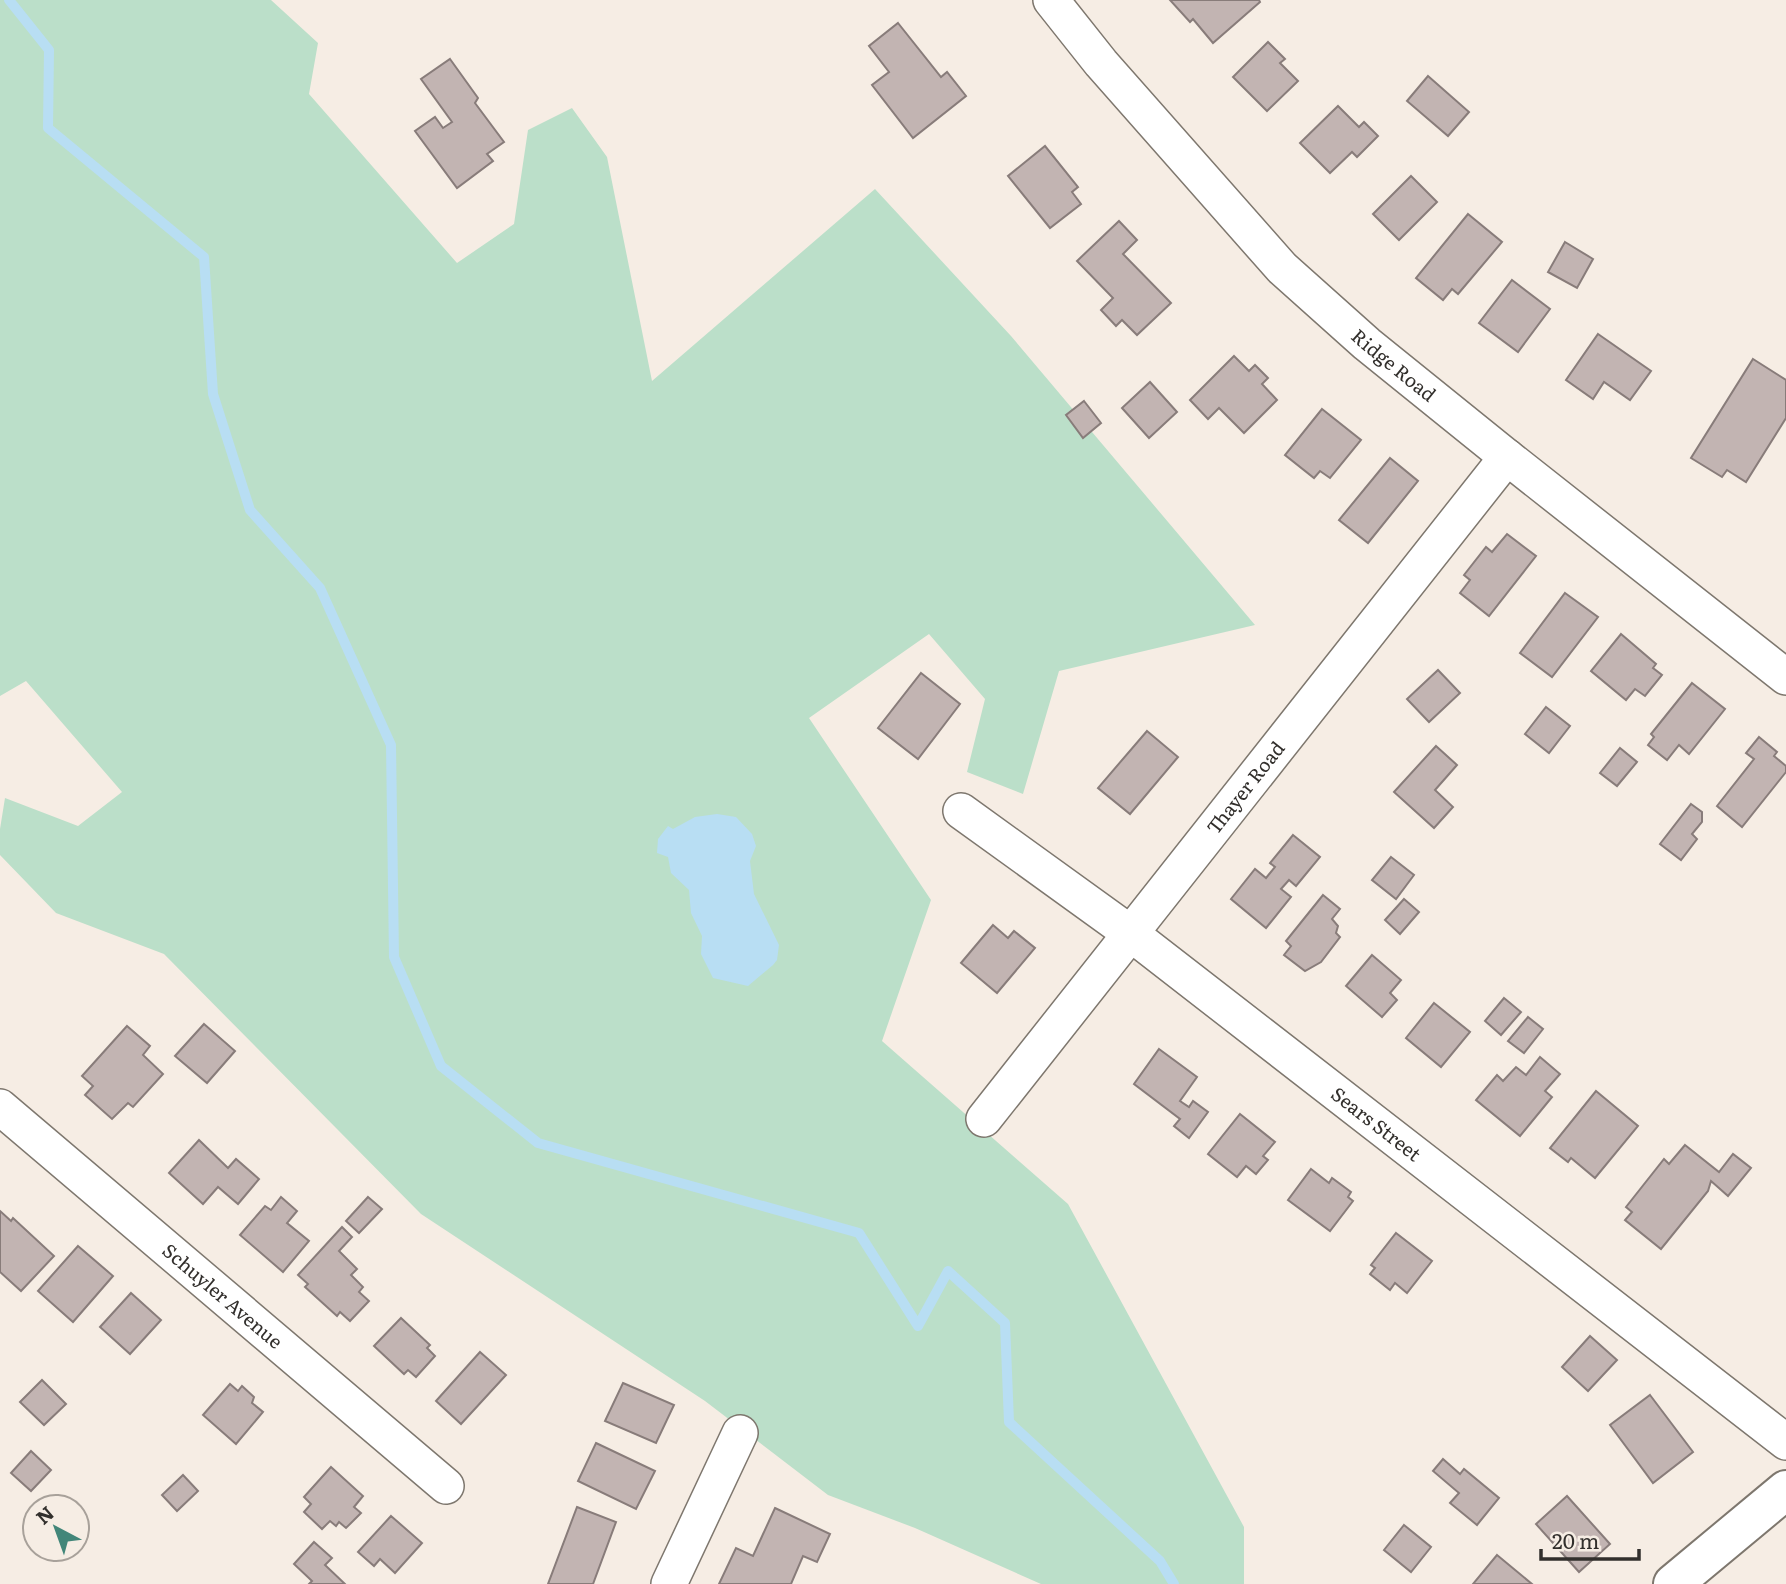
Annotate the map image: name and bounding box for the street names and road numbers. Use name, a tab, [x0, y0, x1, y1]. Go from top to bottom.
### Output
street label: Ridge Road	[1346, 322, 1443, 408]
street label: Thayer Road	[1199, 734, 1291, 840]
street label: Sears Street	[1326, 1079, 1428, 1167]
street label: Schuyler Avenue	[157, 1236, 290, 1355]

